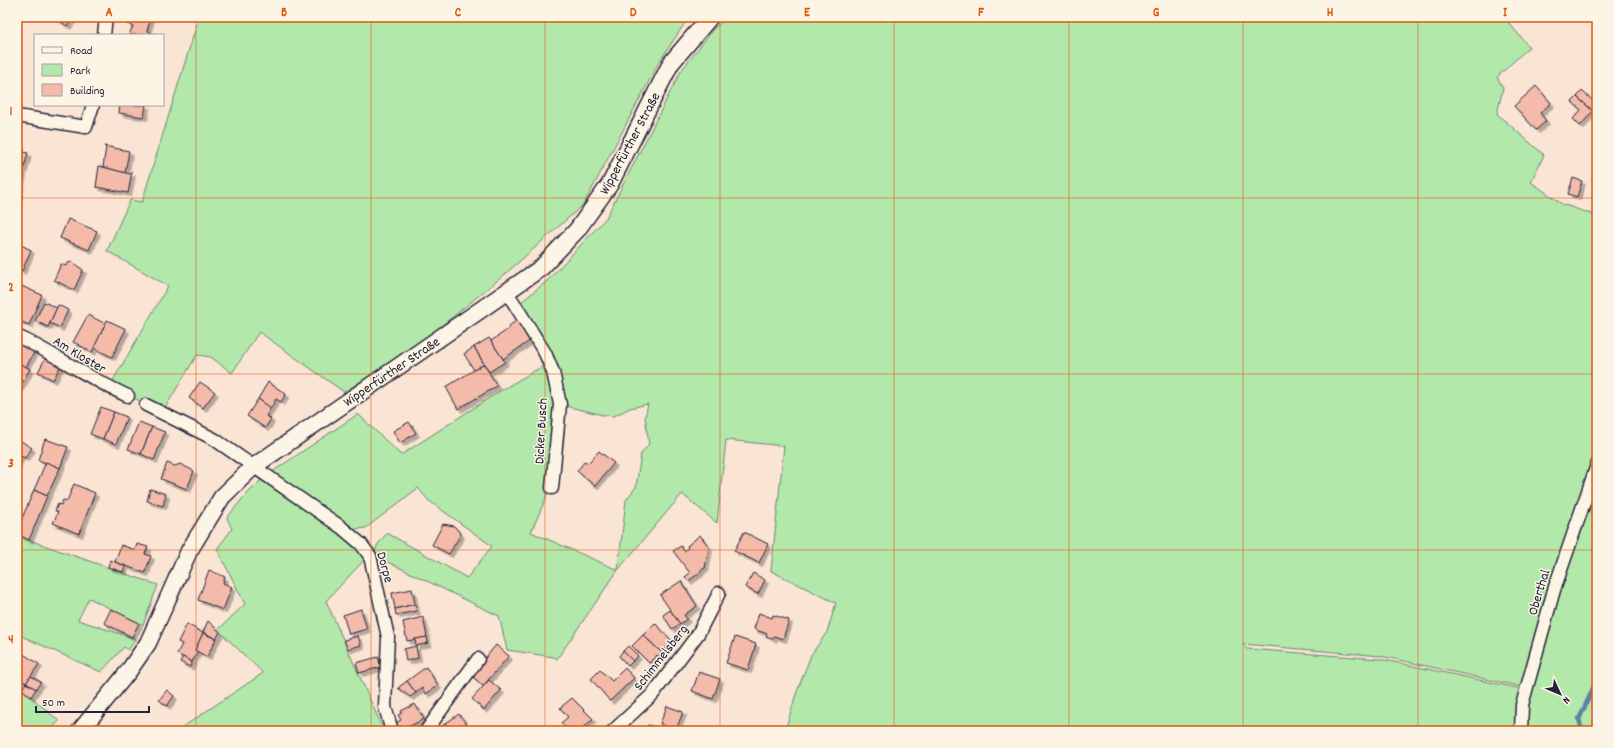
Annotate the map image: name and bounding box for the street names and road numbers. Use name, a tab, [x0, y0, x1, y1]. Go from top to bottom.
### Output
street label: Wipperfürther Straße	[595, 89, 666, 199]
street label: Am Kloster	[49, 332, 110, 380]
street label: Wipperfürther Straße	[340, 333, 445, 413]
street label: Dicker Busch	[530, 397, 554, 465]
street label: Dorpe	[370, 550, 398, 585]
street label: Oberthal	[1523, 567, 1557, 618]
street label: Schimmelsberg	[629, 621, 694, 695]

